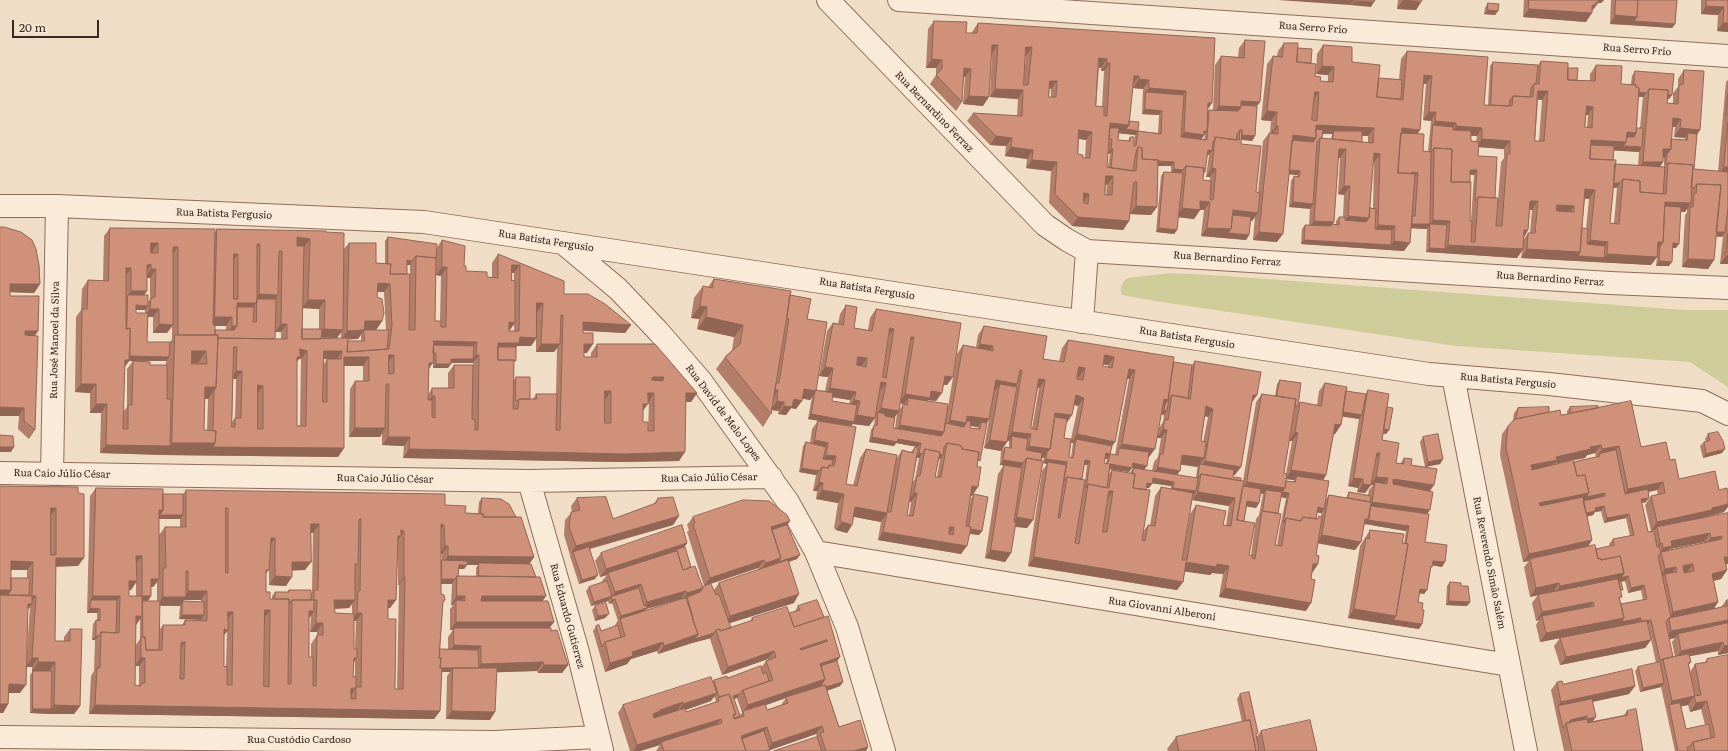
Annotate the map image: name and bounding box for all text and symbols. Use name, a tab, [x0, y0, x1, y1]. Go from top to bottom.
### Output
scale bar	[14, 12, 101, 38]
text: 20 m	[19, 18, 46, 36]
street label: Rua Serro Frio	[1278, 20, 1348, 36]
street label: Rua Serro Frio	[1602, 42, 1672, 58]
street label: Rua Bernardino Ferraz	[892, 69, 976, 155]
street label: Rua Batista Fergusio	[176, 206, 272, 222]
street label: Rua Batista Fergusio	[497, 228, 595, 254]
street label: Rua Bernardino Ferraz	[1173, 249, 1281, 269]
street label: Rua Bernardino Ferraz	[1496, 269, 1604, 289]
street label: Rua Batista Fergusio	[818, 276, 916, 302]
street label: Rua José Manoel da Silva	[48, 281, 62, 399]
street label: Rua Batista Fergusio	[1138, 325, 1236, 351]
street label: Rua David de Melo Lopes	[683, 362, 763, 464]
street label: Rua Batista Fergusio	[1459, 371, 1557, 391]
street label: Rua Caio Júlio César	[14, 467, 110, 481]
street label: Rua Caio Júlio César	[661, 471, 757, 485]
street label: Rua Caio Júlio César	[337, 472, 433, 486]
street label: Rua Reverendo Simão Salém	[1470, 496, 1508, 630]
street label: Rua Eduardo Gutierrez	[547, 562, 587, 670]
street label: Rua Giovanni Alberoni	[1107, 595, 1217, 623]
street label: Rua Custódio Cardoso	[247, 734, 351, 746]

